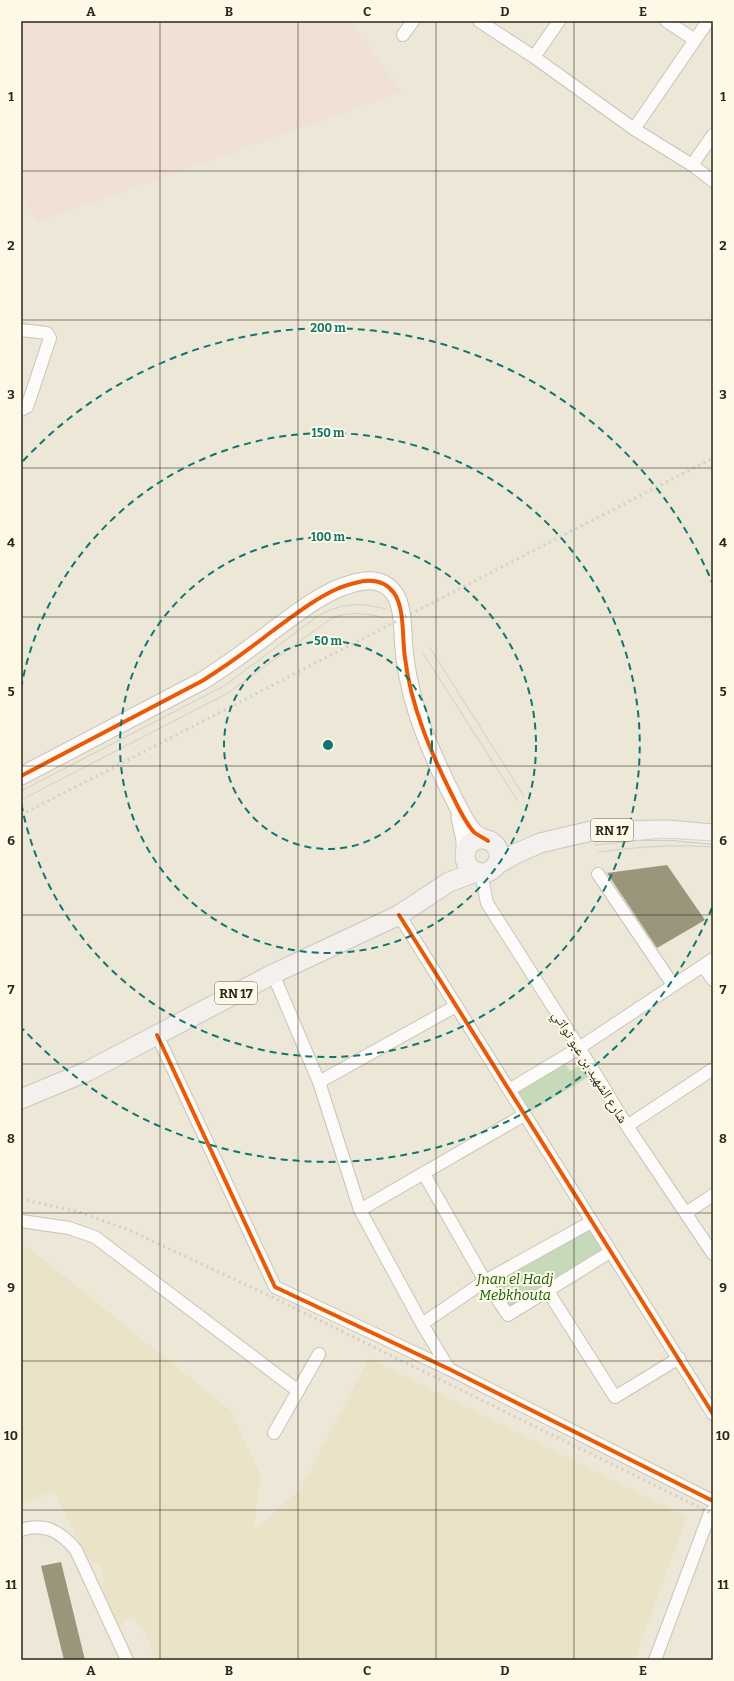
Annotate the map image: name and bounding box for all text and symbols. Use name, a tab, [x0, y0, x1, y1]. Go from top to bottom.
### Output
text: A	[86, 4, 96, 19]
text: B	[225, 4, 233, 19]
text: C	[363, 4, 371, 19]
text: D	[500, 4, 510, 19]
text: E	[639, 4, 647, 19]
text: 1	[8, 89, 14, 104]
text: 1	[720, 89, 726, 104]
text: 2	[7, 238, 15, 253]
text: 2	[719, 238, 727, 253]
text: 200 m	[310, 321, 346, 335]
text: 3	[7, 387, 15, 402]
text: 3	[719, 387, 727, 402]
text: 150 m	[312, 426, 345, 440]
text: 100 m	[311, 530, 346, 544]
text: 4	[7, 535, 15, 550]
text: 4	[719, 535, 727, 550]
text: 50 m	[314, 634, 342, 648]
text: 5	[7, 684, 15, 699]
text: 5	[719, 684, 727, 699]
centre of rings	[321, 738, 335, 752]
road number: RN 17	[591, 819, 633, 841]
text: 6	[7, 833, 15, 848]
text: 6	[719, 833, 727, 848]
text: 7	[8, 982, 15, 997]
road number: RN 17	[215, 982, 257, 1004]
text: 7	[720, 982, 727, 997]
street label: شارع الشهيد بن عبو تواتي	[546, 1008, 631, 1128]
text: 8	[7, 1131, 15, 1146]
text: 8	[719, 1131, 727, 1146]
park label: Jnan el Hadj Mebkhouta	[475, 1271, 554, 1304]
text: 9	[7, 1280, 15, 1295]
text: 9	[719, 1280, 727, 1295]
text: 10	[4, 1428, 18, 1443]
text: 10	[716, 1428, 730, 1443]
text: 11	[5, 1577, 17, 1592]
text: 11	[717, 1577, 729, 1592]
text: A	[86, 1663, 96, 1678]
text: B	[225, 1663, 233, 1678]
text: C	[363, 1663, 371, 1678]
text: D	[500, 1663, 510, 1678]
text: E	[639, 1663, 647, 1678]

